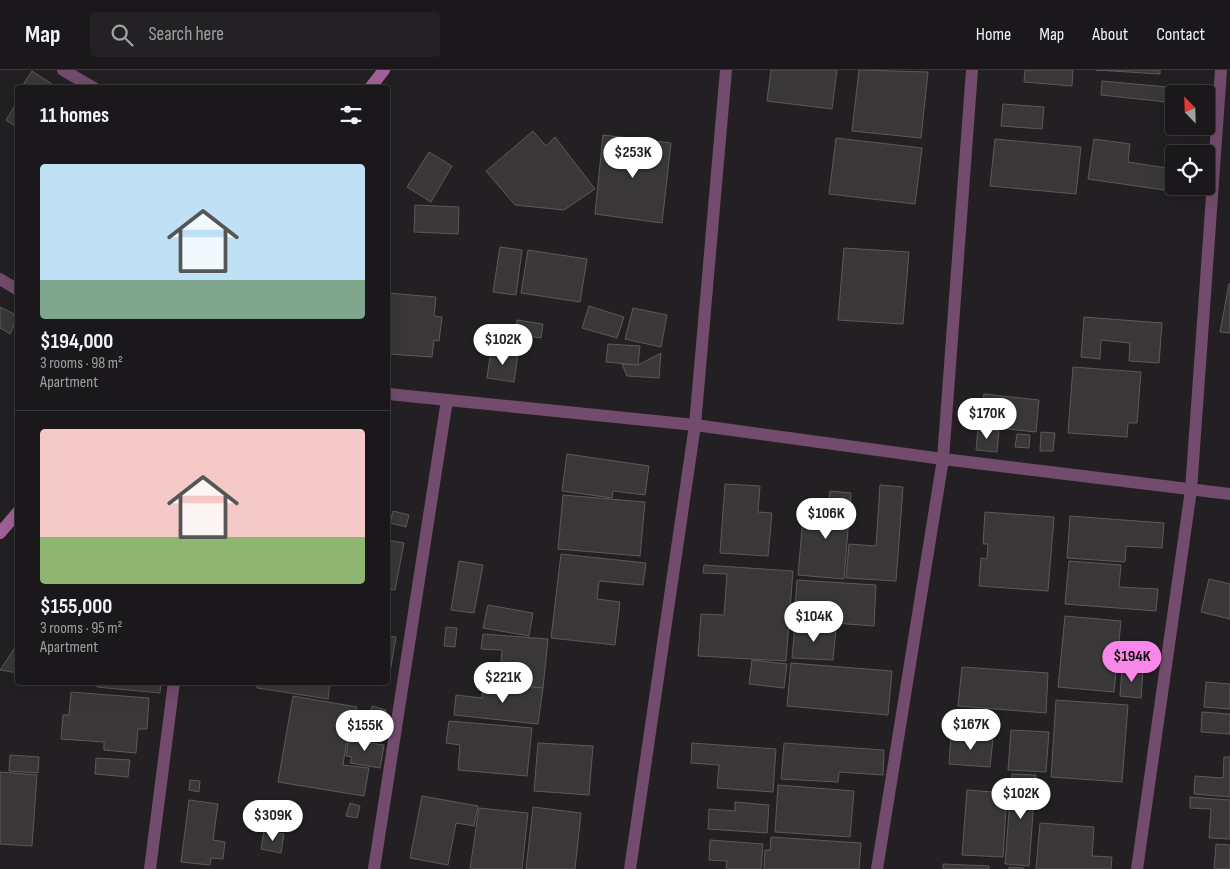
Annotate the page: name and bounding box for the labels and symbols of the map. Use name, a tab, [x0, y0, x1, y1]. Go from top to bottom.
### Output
north arrow	[1165, 85, 1215, 135]
pin: $253K	[598, 136, 668, 179]
pin: $102K	[468, 324, 538, 366]
pin: $170K	[952, 398, 1022, 440]
pin: $106K	[791, 498, 861, 540]
pin: $104K	[779, 600, 849, 643]
pin: $194K	[1097, 640, 1167, 683]
pin: $221K	[468, 662, 538, 704]
pin: $167K	[936, 708, 1006, 751]
pin: $155K	[330, 710, 400, 752]
pin: $102K	[986, 778, 1056, 820]
pin: $309K	[238, 800, 308, 842]

